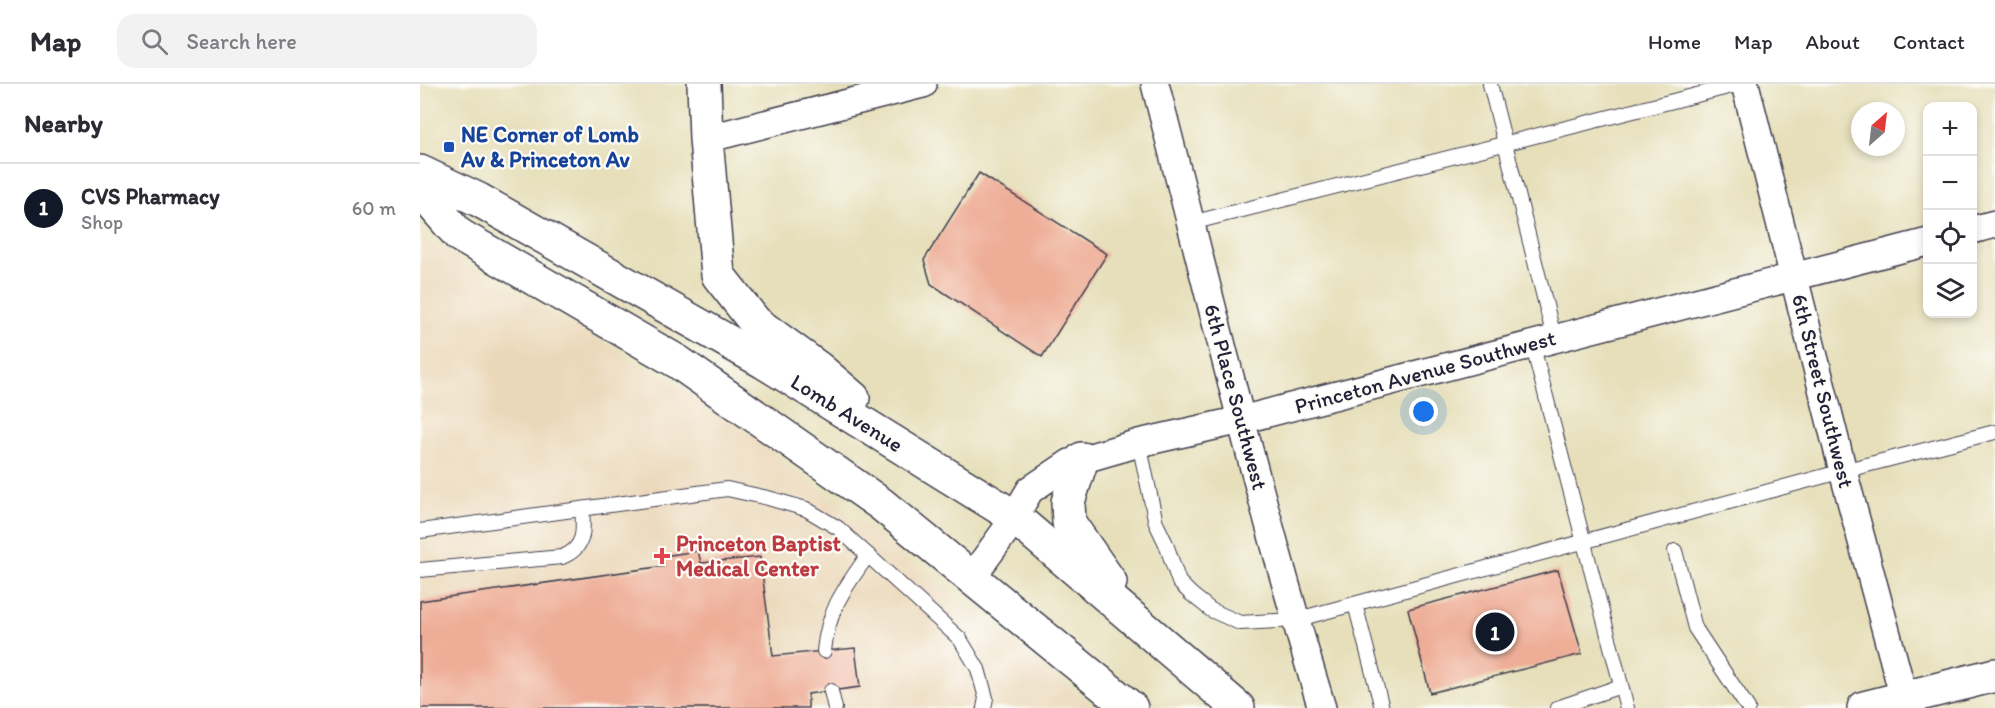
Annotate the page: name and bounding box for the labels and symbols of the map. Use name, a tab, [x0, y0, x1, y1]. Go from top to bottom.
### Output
north arrow	[1851, 102, 1905, 156]
place label: NE Corner of Lomb Av & Princeton Av	[460, 121, 639, 173]
marker: NE Corner of Lomb Av & Princeton Av	[442, 140, 456, 154]
street label: 6th Street Southwest	[1786, 291, 1860, 491]
street label: 6th Place Southwest	[1198, 301, 1274, 493]
street label: Princeton Avenue Southwest	[1292, 324, 1558, 420]
street label: Lomb Avenue	[786, 368, 908, 458]
your location	[1409, 397, 1438, 426]
place label: Princeton Baptist Medical Center	[676, 530, 842, 582]
marker: Princeton Baptist Medical Center	[653, 547, 671, 565]
pin: 1	[1476, 610, 1514, 654]

